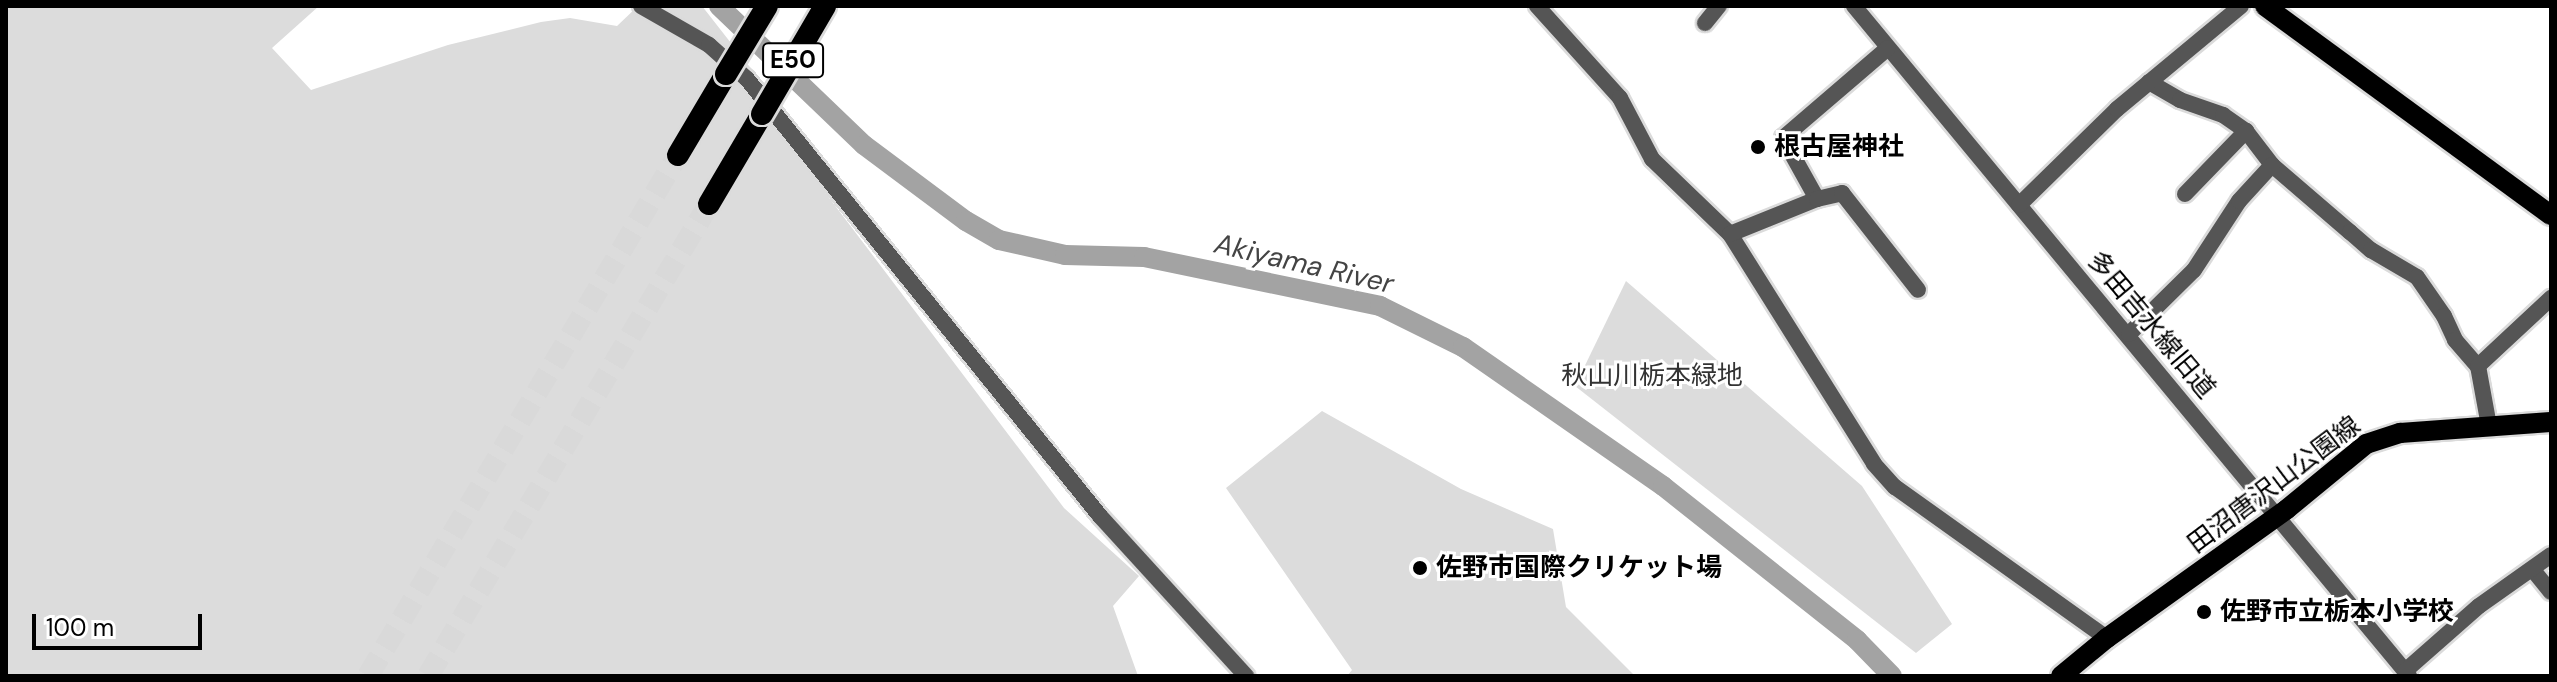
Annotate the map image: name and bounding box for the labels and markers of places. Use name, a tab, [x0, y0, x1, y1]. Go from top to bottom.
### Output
place label: 根古屋神社	[1774, 131, 1904, 163]
marker: 根古屋神社	[1749, 138, 1767, 156]
place label: 佐野市国際クリケット場	[1436, 552, 1722, 584]
marker: 佐野市国際クリケット場	[1411, 559, 1429, 577]
place label: 佐野市立栃本小学校	[2220, 596, 2454, 628]
marker: 佐野市立栃本小学校	[2195, 603, 2213, 621]

